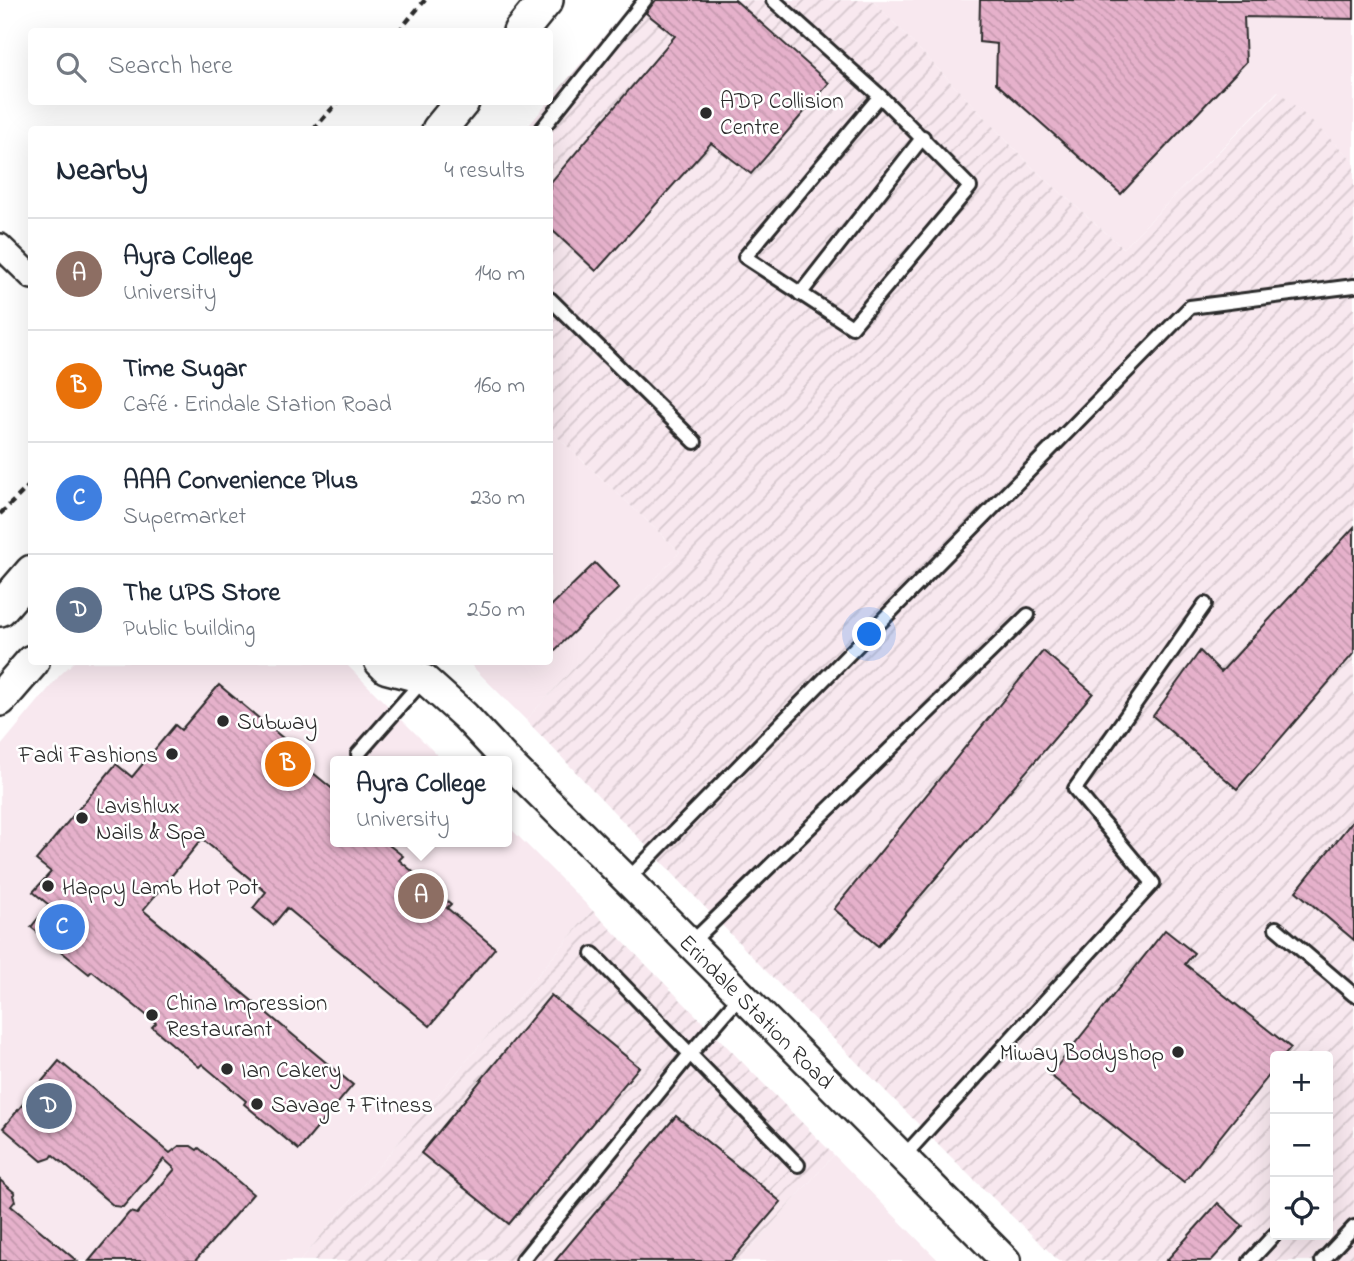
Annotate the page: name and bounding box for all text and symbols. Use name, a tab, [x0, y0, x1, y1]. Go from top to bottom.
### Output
search box	[28, 28, 553, 105]
icon: search	[52, 48, 90, 86]
text: Search here	[108, 48, 233, 86]
place label: ADP Collision Centre	[720, 86, 844, 145]
marker: ADP Collision Centre	[698, 105, 714, 121]
text: Nearby	[56, 150, 148, 194]
text: 4 results	[444, 155, 525, 188]
text: Ayra College	[123, 239, 253, 277]
text: A	[72, 258, 86, 291]
text: 140 m	[475, 258, 525, 291]
text: University	[123, 277, 216, 310]
text: Time Sugar	[123, 351, 246, 389]
text: B	[71, 370, 87, 403]
text: 160 m	[474, 370, 525, 403]
text: Café · Erindale Station Road	[123, 389, 392, 422]
text: AAA Convenience Plus	[123, 463, 358, 501]
text: C	[73, 482, 85, 515]
text: 230 m	[471, 482, 525, 515]
text: Supermarket	[123, 501, 246, 534]
text: The UPS Store	[123, 575, 280, 613]
text: D	[71, 594, 87, 627]
text: 250 m	[467, 594, 525, 627]
text: Public building	[123, 613, 255, 646]
your location	[852, 617, 886, 651]
place label: Subway	[237, 707, 317, 742]
marker: Subway	[215, 713, 231, 729]
pin: B	[265, 738, 311, 790]
place label: Fadi Fashions	[18, 740, 158, 773]
marker: Fadi Fashions	[164, 746, 180, 762]
popup	[330, 756, 512, 847]
text: Ayra College	[356, 766, 486, 804]
place label: Lavishlux Nails & Spa	[96, 791, 205, 850]
text: University	[356, 804, 449, 837]
marker: Lavishlux Nails & Spa	[74, 810, 90, 826]
pin: A	[398, 870, 444, 922]
place label: Happy Lamb Hot Pot	[62, 872, 259, 907]
marker: Happy Lamb Hot Pot	[40, 878, 56, 894]
pin: C	[39, 901, 85, 953]
street label: Erindale Station Road	[670, 928, 840, 1098]
place label: China Impression Restaurant	[166, 988, 327, 1047]
marker: China Impression Restaurant	[144, 1007, 160, 1023]
place label: Miway Bodyshop	[1000, 1038, 1164, 1073]
marker: Miway Bodyshop	[1170, 1044, 1186, 1060]
map controls	[1270, 1051, 1333, 1240]
button: +	[1270, 1051, 1333, 1114]
place label: Ian Cakery	[241, 1055, 341, 1090]
marker: Ian Cakery	[219, 1061, 235, 1077]
pin: D	[26, 1080, 72, 1132]
place label: Savage 7 Fitness	[271, 1090, 433, 1124]
marker: Savage 7 Fitness	[249, 1096, 265, 1112]
button: −	[1270, 1114, 1333, 1177]
button: locate	[1270, 1177, 1333, 1240]

